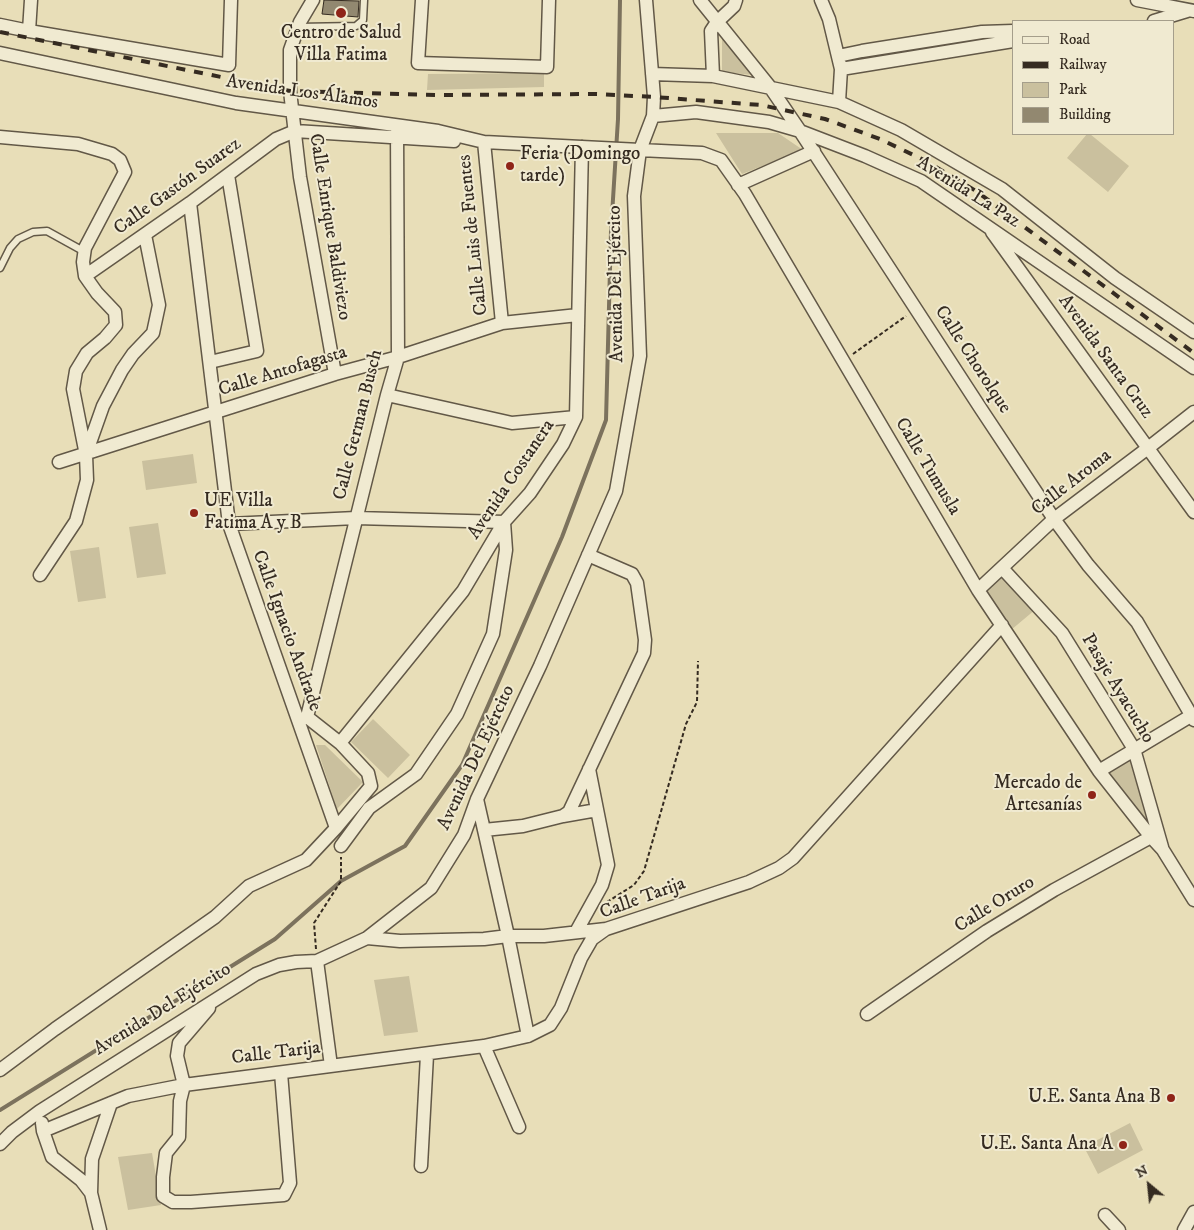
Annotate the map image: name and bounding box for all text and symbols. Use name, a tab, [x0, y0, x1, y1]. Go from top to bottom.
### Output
marker: Centro de Salud Villa Fatima	[334, 6, 348, 20]
legend	[1012, 20, 1174, 135]
place label: Centro de Salud Villa Fatima	[281, 23, 401, 67]
text: Road	[1059, 30, 1090, 49]
text: Railway	[1059, 55, 1107, 74]
street label: Avenida Los Álamos	[224, 71, 380, 115]
text: Park	[1059, 80, 1087, 99]
text: Building	[1059, 105, 1111, 124]
street label: Calle Enrique Baldiviezo	[303, 132, 355, 322]
street label: Calle Gastón Suarez	[110, 133, 246, 241]
place label: Feria (Domingo tarde)	[520, 144, 640, 188]
street label: Avenida La Paz	[912, 152, 1024, 234]
street label: Calle Luis de Fuentes	[454, 153, 494, 317]
marker: Feria (Domingo tarde)	[504, 160, 516, 172]
street label: Avenida Del Ejército	[604, 205, 630, 363]
street label: Avenida Santa Cruz	[1052, 291, 1158, 423]
street label: Calle Chorolque	[929, 302, 1015, 418]
street label: Calle Antofagasta	[216, 342, 350, 402]
street label: Calle German Busch	[329, 347, 389, 503]
street label: Calle Tumusla	[889, 414, 965, 520]
street label: Avenida Costanera	[464, 416, 560, 544]
street label: Calle Aroma	[1028, 445, 1116, 521]
place label: UE Villa Fatima A y B	[204, 491, 302, 535]
marker: UE Villa Fatima A y B	[188, 507, 200, 519]
street label: Calle Ignacio Andrade	[246, 548, 326, 714]
street label: Pasaje Ayacucho	[1075, 630, 1159, 748]
street label: Avenida Del Ejército	[433, 682, 521, 834]
place label: Mercado de Artesanías	[994, 773, 1082, 817]
marker: Mercado de Artesanías	[1086, 789, 1098, 801]
street label: Calle Oruro	[951, 871, 1039, 939]
street label: Calle Tarija	[597, 873, 689, 925]
street label: Avenida Del Ejército	[90, 959, 236, 1061]
street label: Calle Tarija	[230, 1037, 322, 1071]
place label: U.E. Santa Ana B	[1028, 1087, 1161, 1109]
marker: U.E. Santa Ana B	[1165, 1092, 1177, 1104]
place label: U.E. Santa Ana A	[980, 1134, 1113, 1156]
marker: U.E. Santa Ana A	[1117, 1139, 1129, 1151]
north arrow	[1124, 1160, 1174, 1210]
text: N	[1133, 1161, 1151, 1182]

